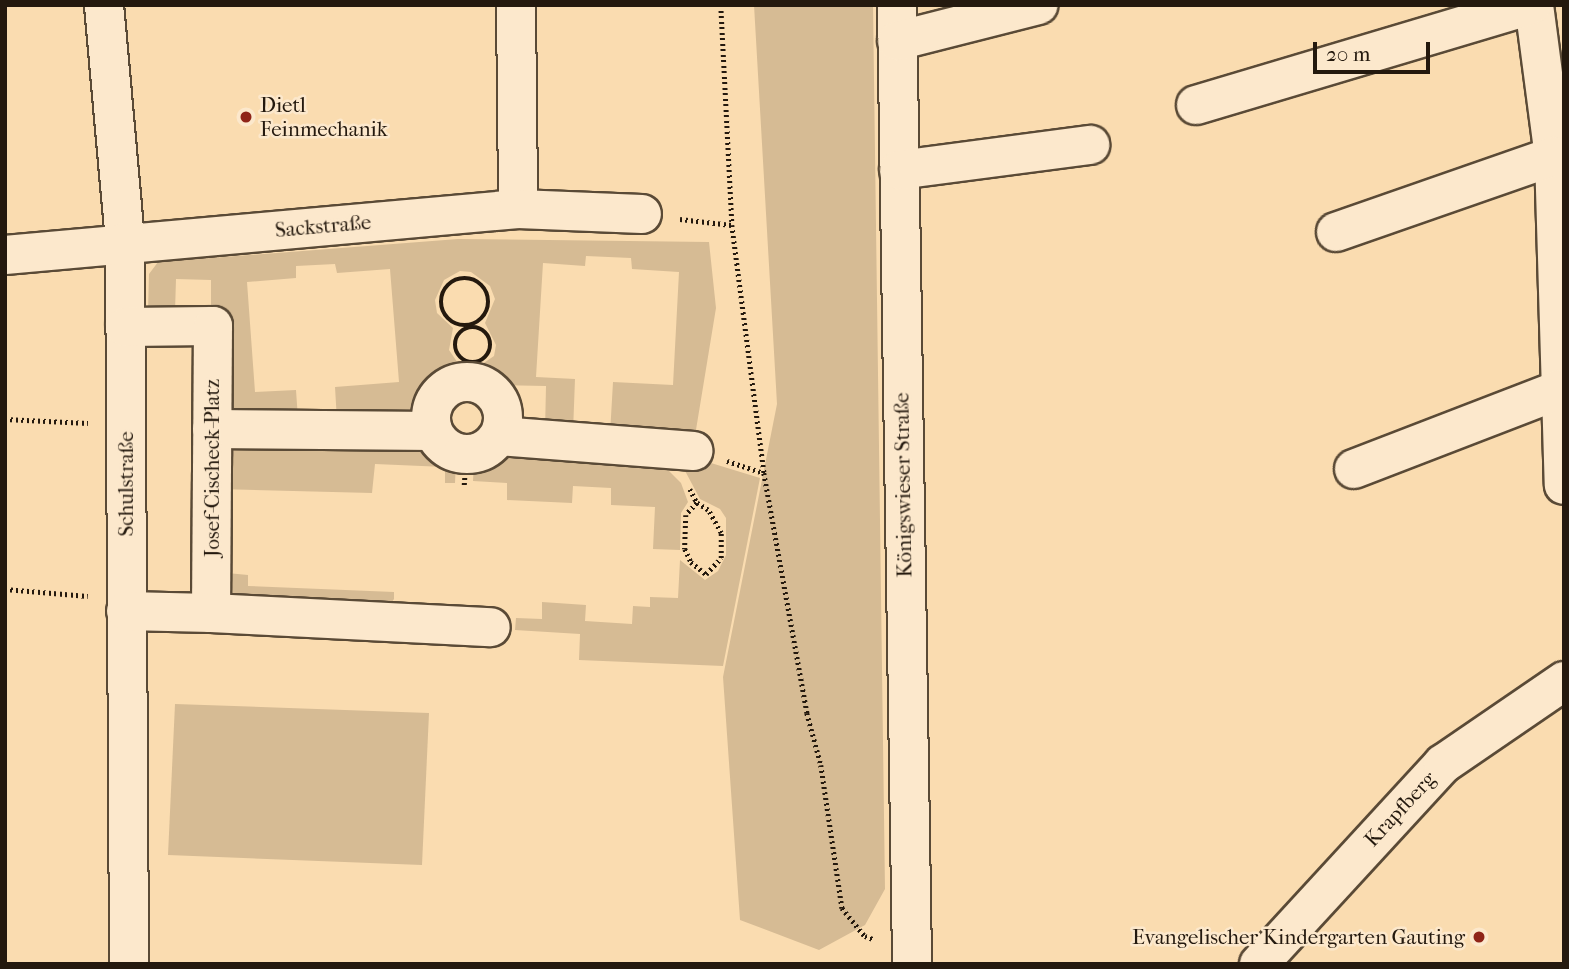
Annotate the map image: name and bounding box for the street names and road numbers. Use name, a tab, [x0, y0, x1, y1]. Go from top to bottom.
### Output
street label: Sackstraße	[274, 209, 372, 243]
street label: Josef-Cischeck-Platz	[199, 379, 225, 557]
street label: Königswieser Straße	[889, 392, 917, 578]
street label: Schulstraße	[113, 431, 139, 537]
street label: Krapfberg	[1359, 766, 1441, 852]

